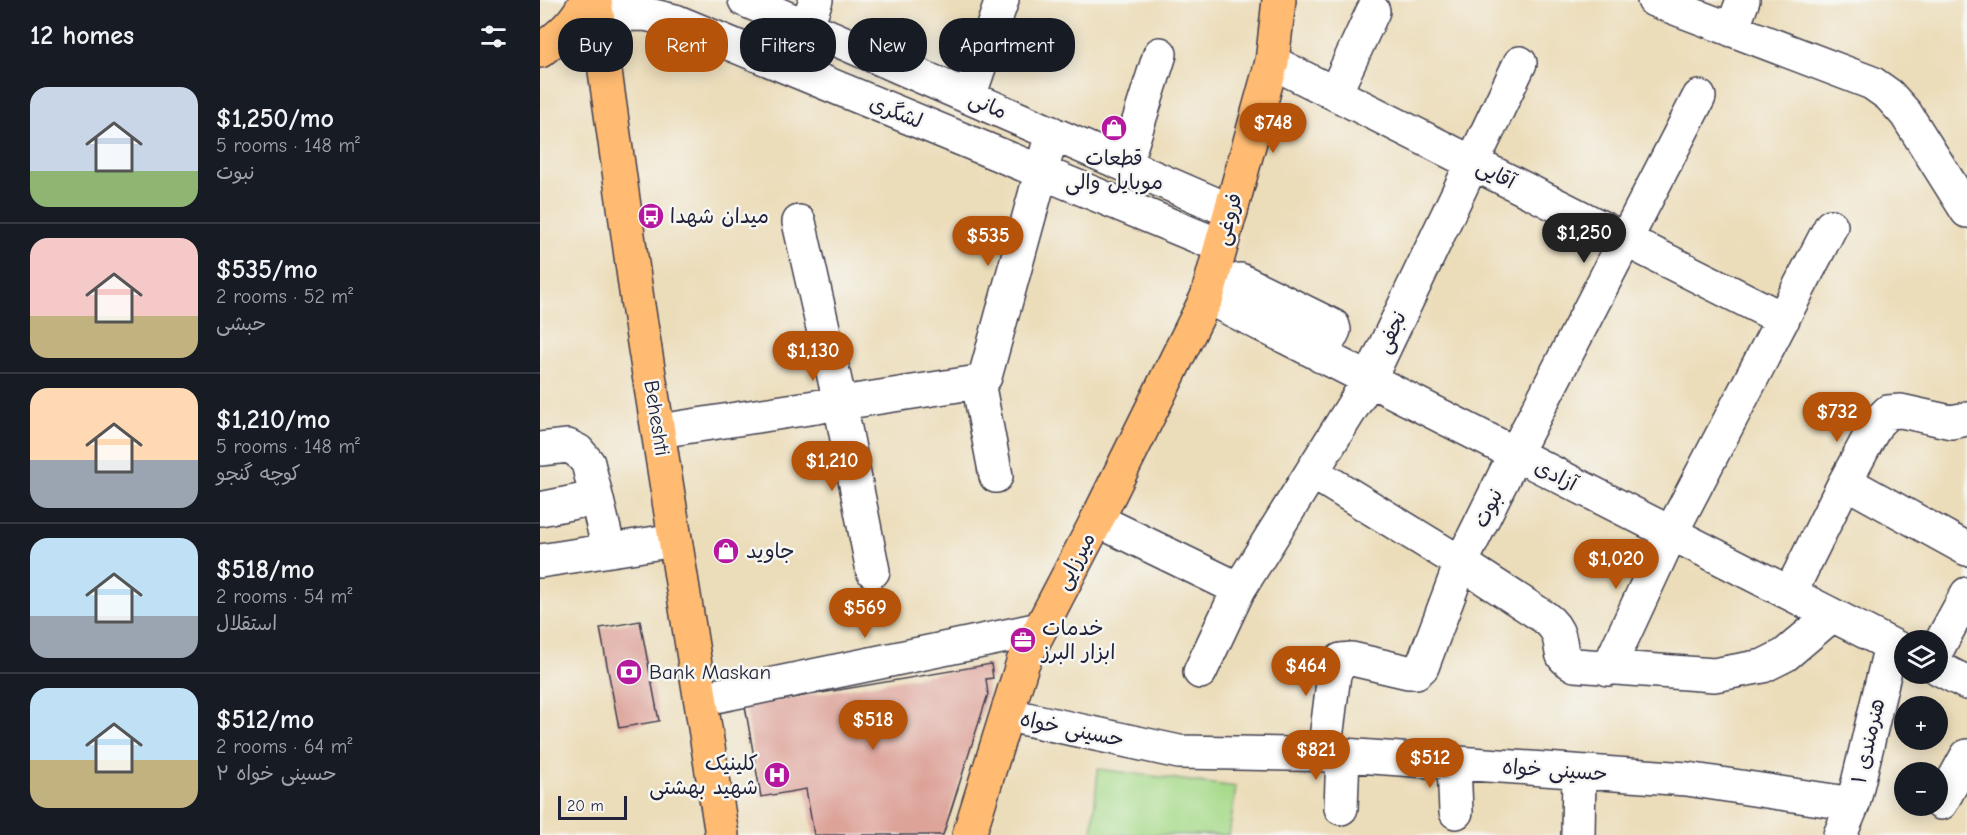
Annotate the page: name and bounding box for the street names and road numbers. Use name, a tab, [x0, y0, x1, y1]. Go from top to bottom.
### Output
street label: مانی	[965, 86, 1011, 126]
street label: لشگری	[866, 91, 926, 133]
street label: آقایی	[1472, 154, 1520, 196]
street label: فروغی	[1209, 190, 1249, 248]
street label: نجفی	[1371, 307, 1413, 358]
street label: Beheshti	[639, 379, 675, 457]
street label: آزادی	[1531, 454, 1582, 496]
street label: نبوت	[1468, 485, 1509, 532]
street label: میرزایی	[1050, 528, 1102, 595]
street label: هنرمندی ۱	[1847, 696, 1889, 786]
street label: حسینی خواه	[1017, 706, 1126, 754]
street label: حسینی خواه	[1501, 754, 1609, 788]

